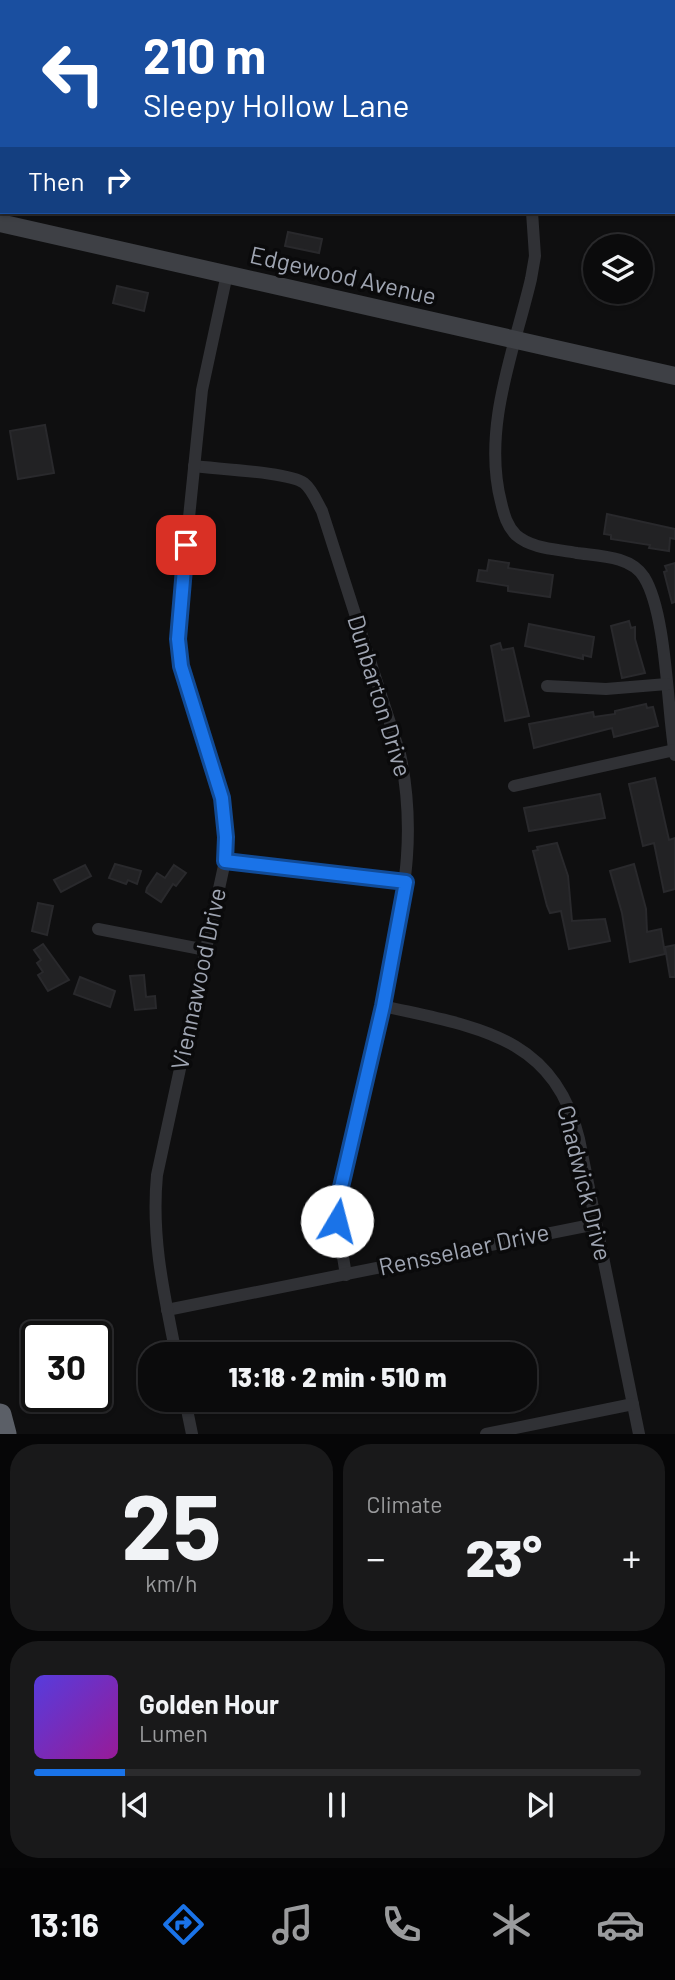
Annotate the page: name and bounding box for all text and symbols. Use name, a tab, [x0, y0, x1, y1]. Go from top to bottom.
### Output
text: 210 m	[143, 25, 266, 84]
icon: left	[28, 28, 119, 119]
text: Sleepy Hollow Lane	[143, 85, 410, 123]
icon: right	[99, 161, 137, 199]
text: Then	[28, 165, 85, 196]
map controls	[583, 234, 653, 304]
button: layers	[583, 234, 653, 304]
street label: Edgewood Avenue	[247, 239, 439, 310]
pin	[156, 515, 216, 575]
icon: arrive	[167, 526, 205, 564]
street label: Dunbarton Drive	[342, 611, 419, 780]
street label: Viennawood Drive	[164, 885, 231, 1072]
street label: Chadwick Drive	[552, 1102, 619, 1263]
position arrow	[300, 1184, 374, 1258]
street label: Rensselaer Drive	[376, 1216, 552, 1281]
speed limit sign: 30	[21, 1321, 112, 1412]
text: 13:18 · 2 min · 510 m	[228, 1361, 447, 1392]
text: 25	[121, 1469, 221, 1578]
text: Climate	[367, 1490, 443, 1518]
text: 23°	[465, 1525, 542, 1587]
text: −	[367, 1534, 386, 1580]
text: +	[622, 1534, 641, 1580]
text: km/h	[145, 1569, 197, 1597]
text: Golden Hour	[139, 1688, 279, 1719]
text: Lumen	[139, 1719, 208, 1747]
icon: previous	[116, 1786, 154, 1824]
icon: pause	[318, 1786, 356, 1824]
icon: next	[521, 1786, 559, 1824]
icon: directions	[159, 1900, 208, 1949]
icon: music	[268, 1900, 317, 1949]
icon: phone	[377, 1900, 426, 1949]
icon: climate	[487, 1900, 536, 1949]
icon: car	[596, 1900, 645, 1949]
text: 13:16	[30, 1905, 99, 1943]

